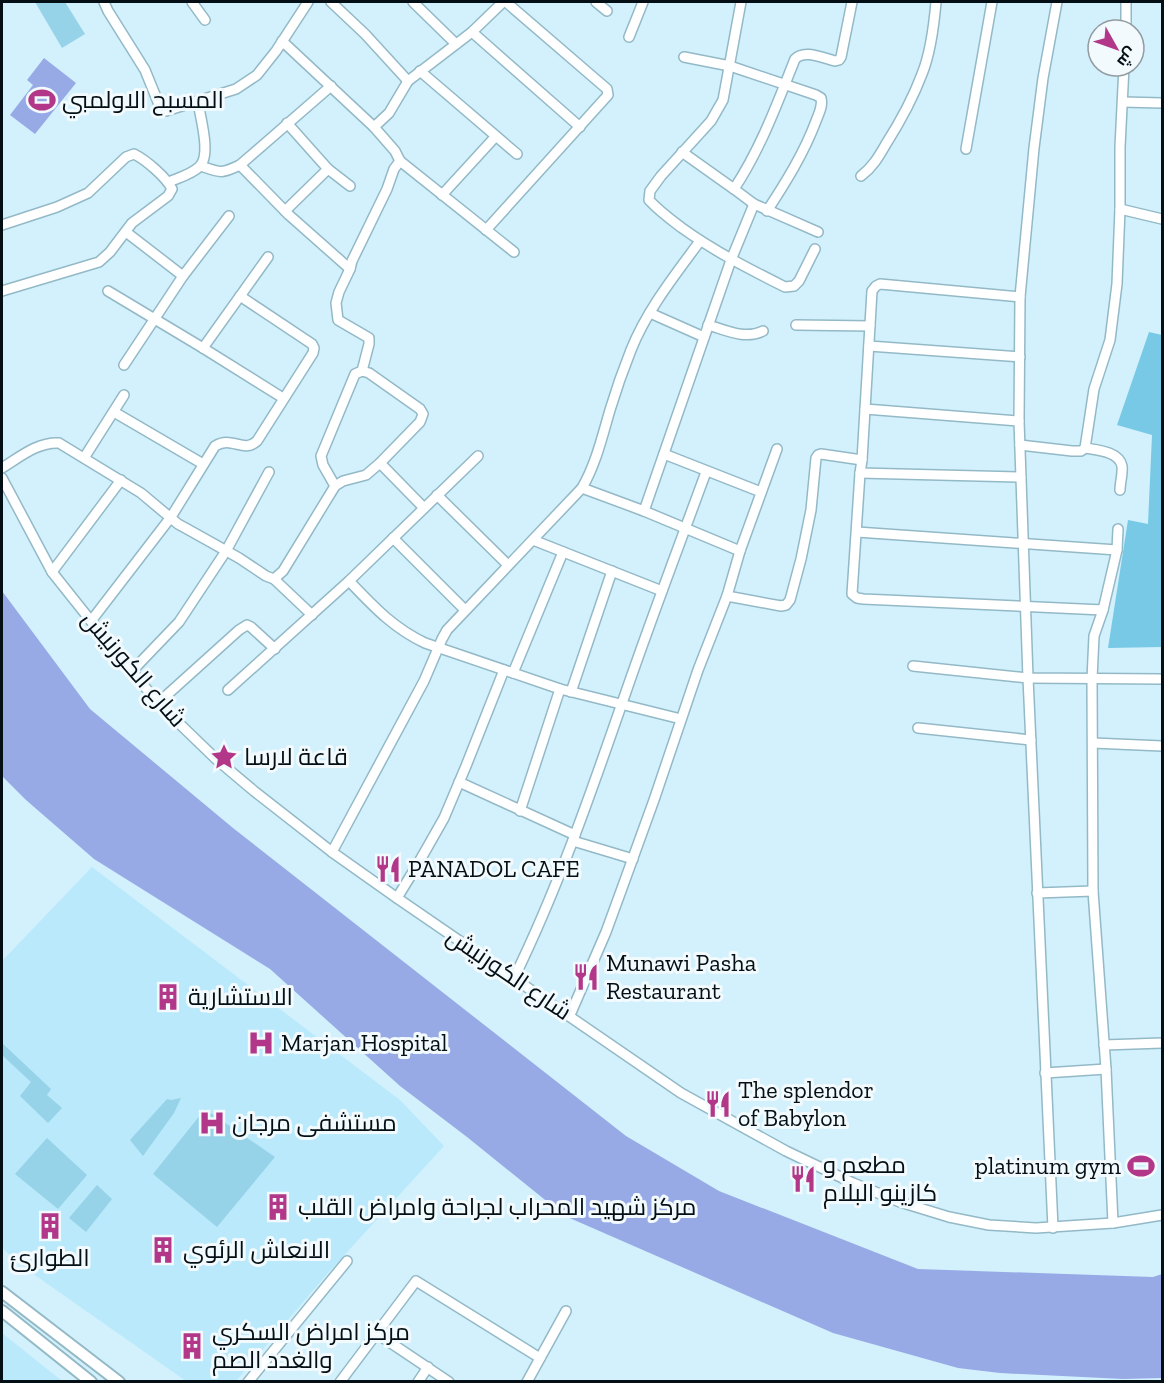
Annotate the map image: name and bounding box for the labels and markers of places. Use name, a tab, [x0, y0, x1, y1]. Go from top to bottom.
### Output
sports icon: المسبح الاولمبي	[27, 85, 57, 115]
place label: المسبح الاولمبي	[62, 85, 224, 119]
place icon: قاعة لارسا	[209, 742, 239, 772]
place label: قاعة لارسا	[244, 742, 348, 771]
restaurant icon: PANADOL CAFE	[373, 854, 403, 884]
place label: PANADOL CAFE	[408, 854, 580, 883]
place label: Munawi Pasha Restaurant	[606, 948, 757, 1005]
restaurant icon: Munawi Pasha Restaurant	[571, 962, 601, 992]
building icon: الاستشارية	[153, 982, 183, 1012]
place label: الاستشارية	[188, 982, 293, 1011]
hospital icon: Marjan Hospital	[246, 1028, 276, 1058]
place label: Marjan Hospital	[281, 1028, 448, 1057]
place label: The splendor of Babylon	[738, 1075, 874, 1132]
restaurant icon: The splendor of Babylon	[703, 1089, 733, 1119]
hospital icon: مستشفى مرجان	[197, 1108, 227, 1138]
place label: مستشفى مرجان	[232, 1108, 397, 1137]
place label: مطعم و كازينو البلام	[823, 1150, 937, 1209]
place label: platinum gym	[975, 1151, 1121, 1180]
sports icon: platinum gym	[1126, 1151, 1156, 1181]
restaurant icon: مطعم و كازينو البلام	[788, 1164, 818, 1194]
building icon: مركز شهيد المحراب لجراحة وامراض القلب	[263, 1192, 293, 1222]
place label: مركز شهيد المحراب لجراحة وامراض القلب	[298, 1192, 696, 1221]
building icon: الطوارئ	[35, 1211, 65, 1241]
building icon: الانعاش الرئوي	[148, 1235, 178, 1265]
place label: الانعاش الرئوي	[183, 1235, 330, 1268]
place label: الطوارئ	[10, 1243, 90, 1272]
place label: مركز امراض السكري والغدد الصم	[212, 1317, 410, 1376]
building icon: مركز امراض السكري والغدد الصم	[177, 1331, 207, 1361]

